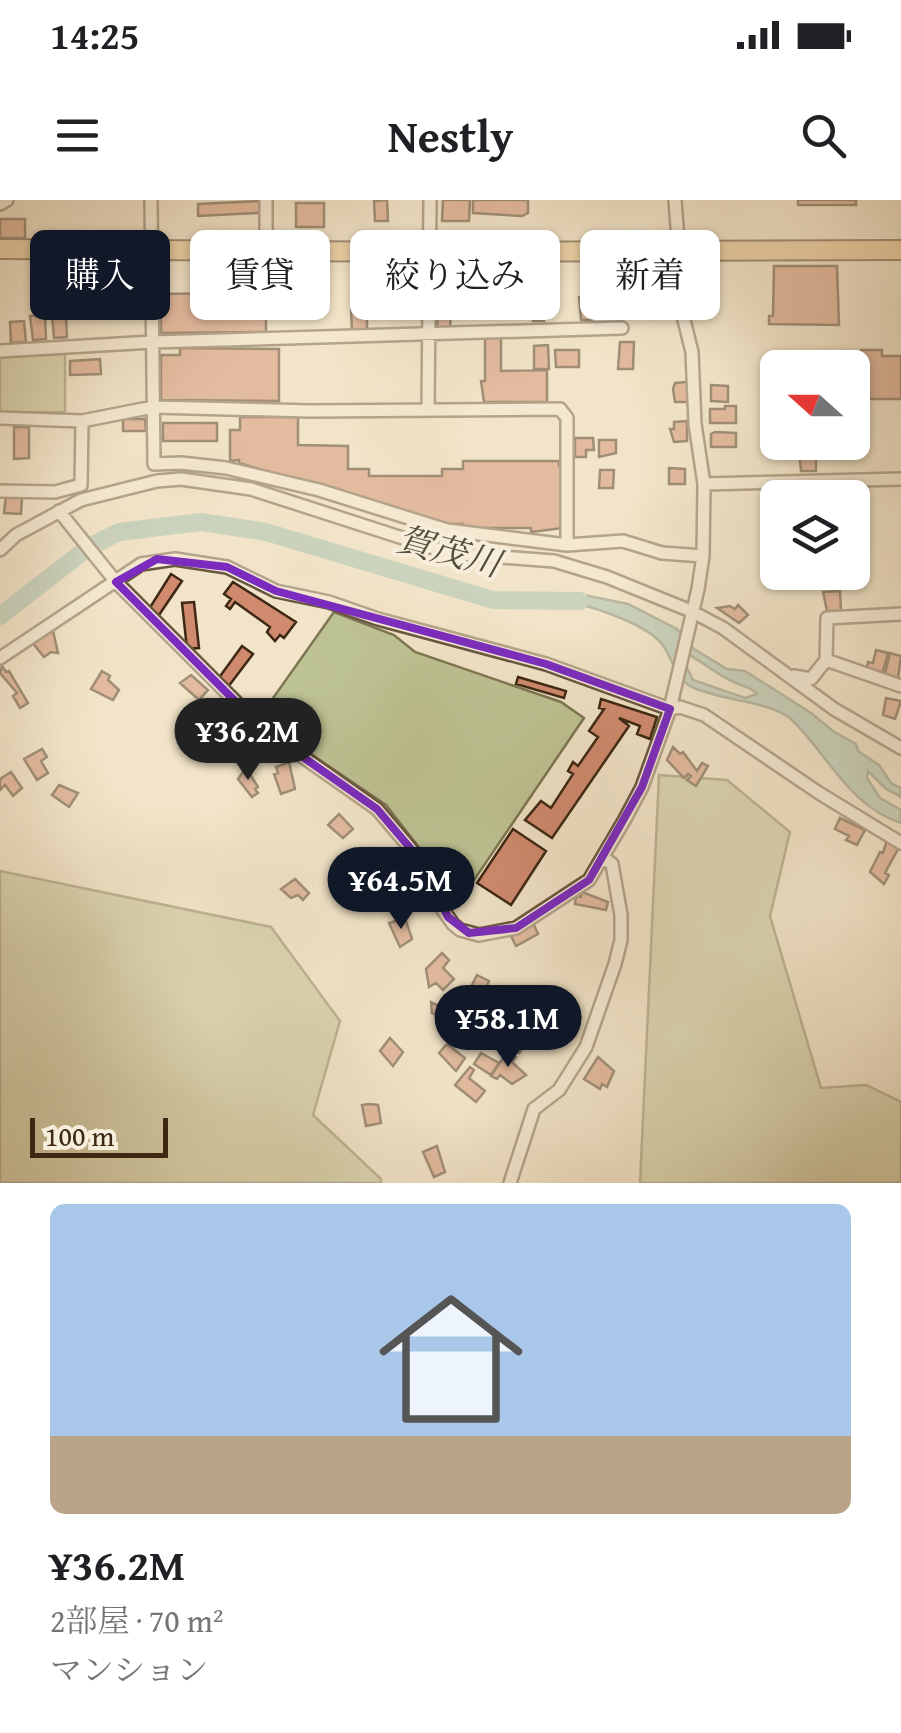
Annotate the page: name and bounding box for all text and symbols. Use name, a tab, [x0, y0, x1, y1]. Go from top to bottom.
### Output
text: 14:25	[50, 7, 140, 63]
text: Nestly	[388, 103, 513, 168]
icon: menu	[50, 108, 105, 163]
icon: search	[796, 108, 851, 163]
chip: 購入	[30, 230, 170, 320]
chip: 賃貸	[190, 230, 330, 320]
chip: 絞り込み	[350, 230, 560, 320]
chip: 新着	[580, 230, 720, 320]
north arrow	[760, 350, 870, 460]
map controls	[760, 350, 870, 590]
button: layers	[760, 480, 870, 590]
water label: 賀茂川	[392, 513, 510, 590]
pin: ¥36.2M	[167, 698, 329, 783]
text: ¥36.2M	[197, 707, 299, 754]
pin: ¥64.5M	[320, 847, 482, 932]
text: ¥64.5M	[350, 856, 452, 903]
pin: ¥58.1M	[427, 985, 589, 1070]
text: ¥58.1M	[457, 994, 559, 1041]
scale bar	[30, 1113, 168, 1158]
text: 100 m	[45, 1115, 114, 1156]
icon: home	[361, 1269, 541, 1449]
text: ¥36.2M	[50, 1534, 185, 1595]
text: 2部屋 · 70 m²	[50, 1597, 224, 1644]
text: マンション	[50, 1646, 209, 1693]

